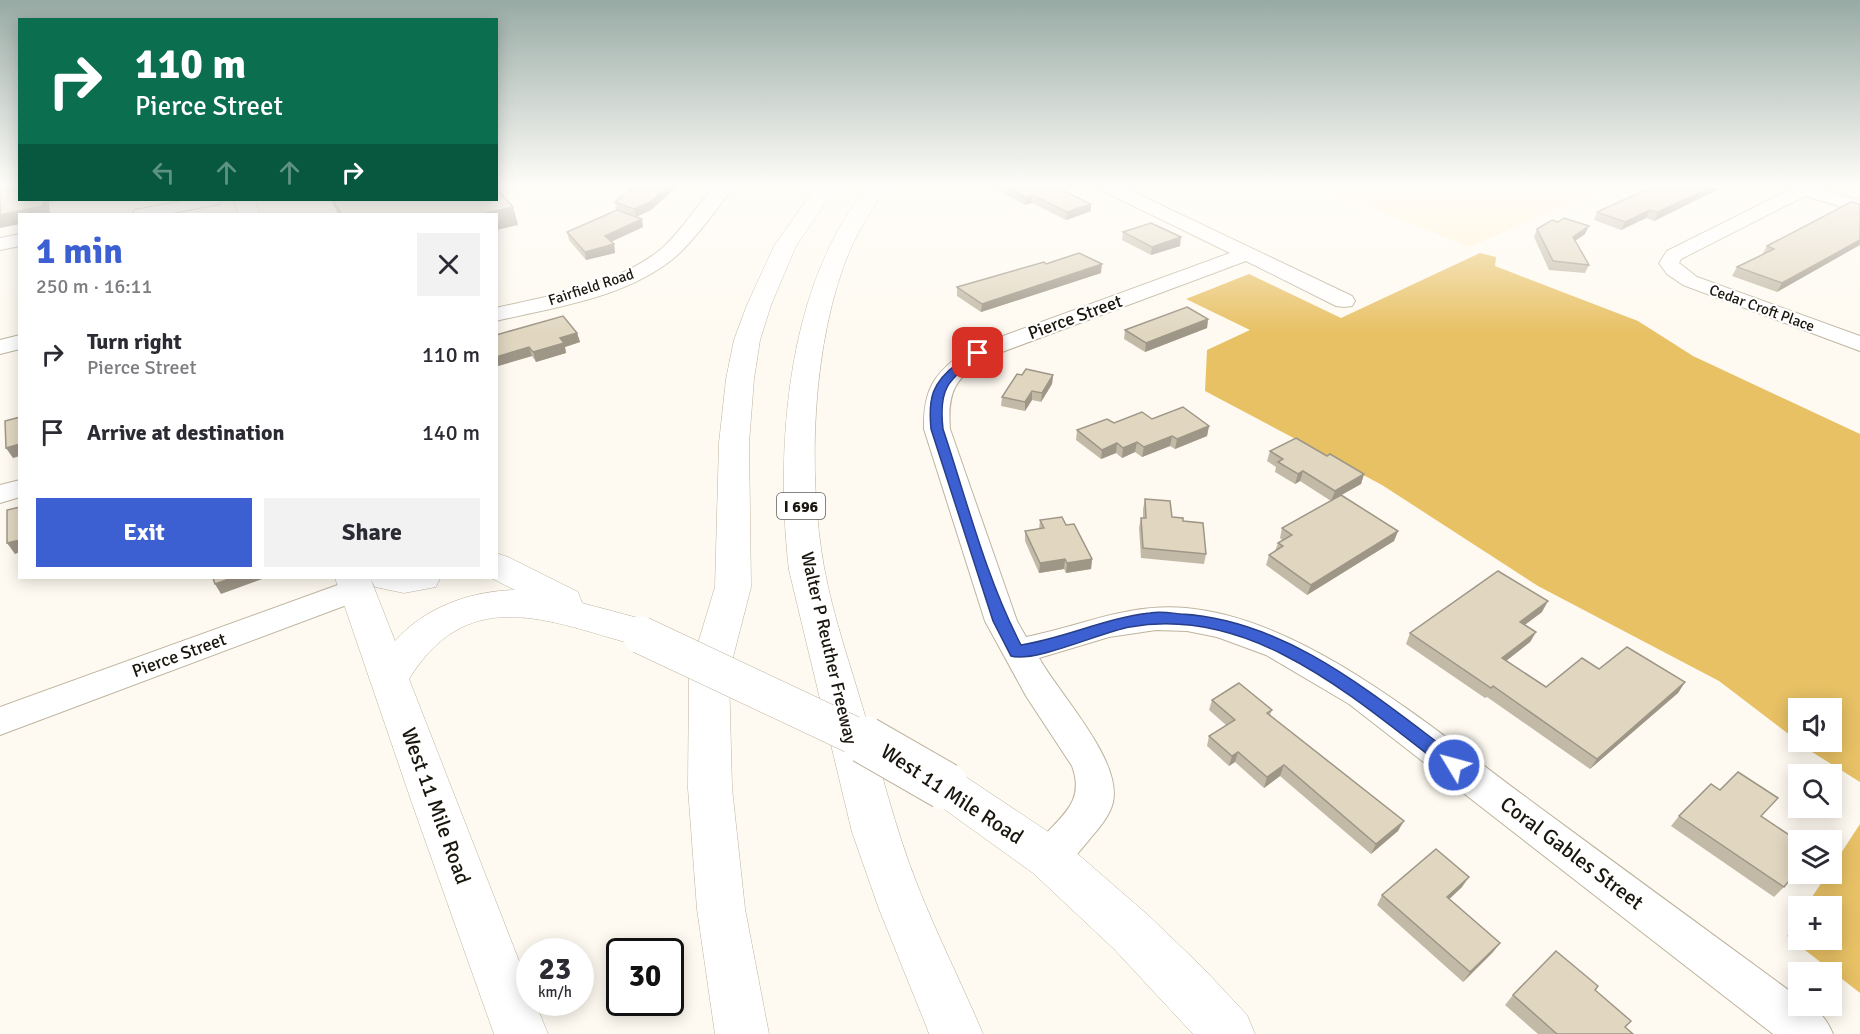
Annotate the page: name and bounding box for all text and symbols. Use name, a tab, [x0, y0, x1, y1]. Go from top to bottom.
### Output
text: 110 m	[135, 39, 246, 90]
icon: right	[36, 42, 114, 120]
text: Pierce Street	[135, 90, 283, 123]
icon: left	[147, 156, 180, 189]
icon: ahead	[210, 156, 243, 189]
icon: ahead	[273, 156, 306, 189]
icon: right	[336, 156, 369, 189]
text: 1 min	[36, 229, 123, 274]
button: close	[417, 233, 480, 296]
street label: Fairfield Road	[546, 265, 636, 309]
text: 250 m · 16:11	[36, 274, 152, 299]
street label: Cedar Croft Place	[1707, 281, 1817, 335]
street label: Pierce Street	[1025, 290, 1125, 344]
pin	[952, 327, 1003, 378]
text: Turn right	[87, 328, 182, 355]
icon: arrive	[961, 336, 994, 369]
icon: right	[36, 338, 69, 371]
text: 110 m	[422, 341, 480, 368]
text: Pierce Street	[87, 355, 197, 380]
icon: arrive	[36, 416, 69, 449]
text: Arrive at destination	[87, 419, 284, 446]
text: 140 m	[422, 419, 480, 446]
road number: I 696	[777, 493, 825, 519]
button: Exit	[36, 498, 252, 567]
button: Share	[264, 498, 480, 567]
street label: Walter P Reuther Freeway	[796, 550, 862, 747]
street label: Pierce Street	[129, 628, 229, 682]
map controls	[1788, 698, 1842, 1016]
button: sound	[1788, 698, 1842, 752]
street label: West 11 Mile Road	[396, 724, 476, 888]
position arrow	[1422, 733, 1486, 797]
street label: West 11 Mile Road	[876, 738, 1028, 850]
button: search	[1788, 764, 1842, 818]
street label: Coral Gables Street	[1495, 791, 1649, 915]
button: layers	[1788, 830, 1842, 884]
button: +	[1788, 896, 1842, 950]
speed limit sign: 30	[606, 938, 684, 1016]
text: 23	[539, 951, 571, 988]
button: −	[1788, 962, 1842, 1016]
text: km/h	[538, 983, 572, 1001]

